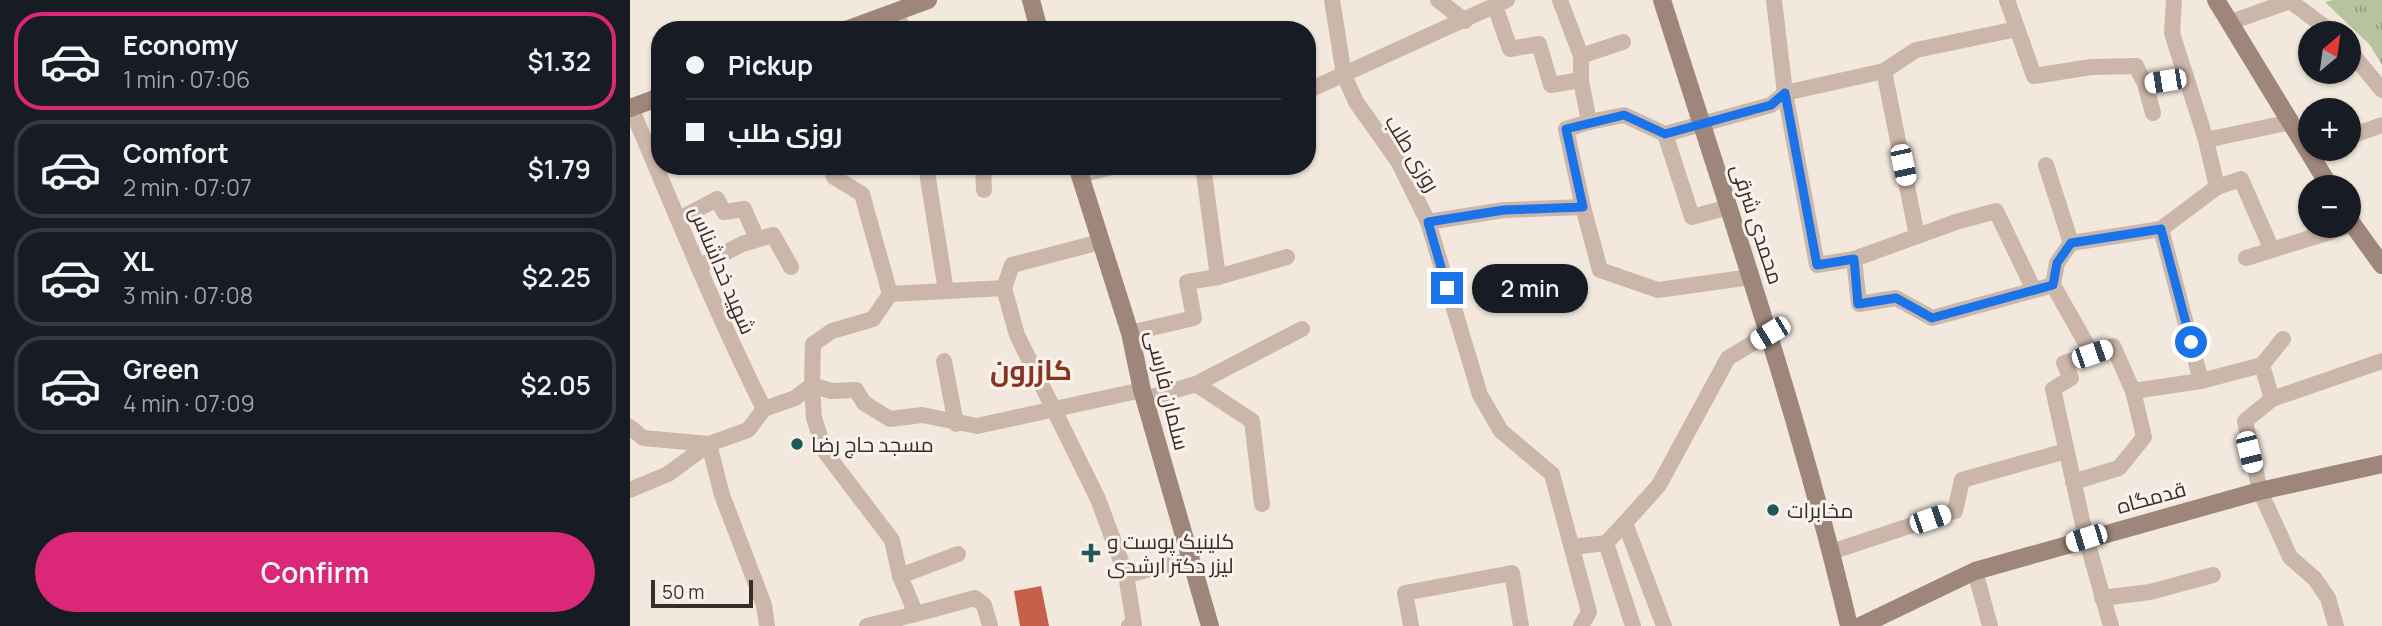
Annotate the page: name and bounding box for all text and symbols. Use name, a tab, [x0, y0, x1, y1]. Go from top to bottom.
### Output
north arrow	[2298, 21, 2361, 84]
map controls	[2298, 21, 2361, 238]
text: Economy	[123, 27, 238, 63]
icon: car	[39, 30, 102, 93]
text: $1.32	[527, 43, 591, 79]
text: Pickup	[728, 47, 813, 83]
text: 1 min · 07:06	[123, 63, 250, 95]
car	[2143, 67, 2188, 95]
button: +	[2298, 98, 2361, 161]
street label: روزی طلب	[1379, 109, 1447, 197]
text: روزی طلب	[728, 114, 842, 150]
text: Comfort	[123, 135, 229, 171]
icon: car	[39, 138, 102, 201]
car	[1889, 142, 1918, 188]
text: $1.79	[528, 151, 591, 187]
street label: محمدی شرقی	[1725, 160, 1791, 288]
text: 2 min · 07:07	[123, 171, 252, 203]
button: −	[2298, 175, 2361, 238]
street label: شهید خداشناس	[683, 202, 763, 338]
text: XL	[123, 243, 154, 279]
icon: car	[39, 246, 102, 309]
text: $2.25	[522, 259, 591, 295]
callout: 2 min	[1472, 264, 1587, 312]
route end	[1431, 272, 1463, 304]
text: 2 min	[1501, 272, 1559, 304]
text: 3 min · 07:08	[123, 279, 253, 311]
car	[1747, 313, 1794, 353]
route start	[2175, 326, 2207, 358]
street label: سلمان فارسی	[1140, 327, 1196, 453]
car	[2069, 337, 2116, 371]
district label: کازرون	[990, 350, 1072, 388]
text: Green	[123, 351, 199, 387]
icon: car	[39, 354, 102, 417]
text: $2.05	[520, 367, 591, 403]
text: 4 min · 07:09	[123, 387, 255, 419]
car	[2234, 429, 2265, 475]
place label: مسجد حاج رضا	[811, 430, 934, 459]
marker: مسجد حاج رضا	[789, 436, 805, 452]
street label: قدمگاه	[2113, 474, 2189, 520]
place label: مخابرات	[1787, 496, 1854, 524]
marker: مخابرات	[1765, 502, 1781, 518]
car	[1907, 502, 1954, 536]
car	[2063, 522, 2110, 554]
place label: کلینیک پوست و لیزر دکتر ارشدی	[1107, 527, 1234, 579]
button: Confirm	[35, 532, 595, 612]
marker: کلینیک پوست و لیزر دکتر ارشدی	[1081, 543, 1101, 563]
scale bar	[651, 577, 752, 609]
text: 50 m	[662, 579, 704, 605]

